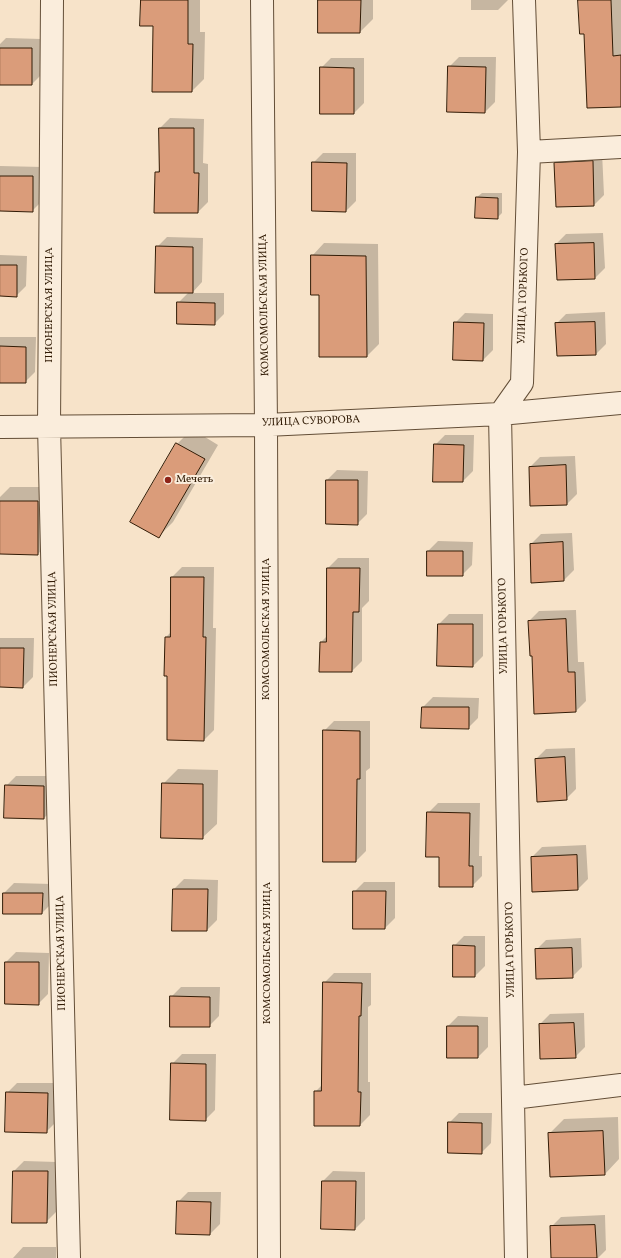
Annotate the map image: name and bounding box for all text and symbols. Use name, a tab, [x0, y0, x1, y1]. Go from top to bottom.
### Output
street label: КОМСОМОЛЬСКАЯ УЛИЦА	[257, 234, 273, 376]
street label: ПИОНЕРСКАЯ УЛИЦА	[43, 247, 57, 363]
street label: УЛИЦА ГОРЬКОГО	[516, 248, 532, 344]
street label: УЛИЦА СУВОРОВА	[262, 414, 360, 430]
place label: Мечеть	[176, 473, 213, 487]
marker: Мечеть	[163, 475, 173, 485]
street label: КОМСОМОЛЬСКАЯ УЛИЦА	[260, 558, 274, 700]
street label: ПИОНЕРСКАЯ УЛИЦА	[46, 571, 62, 687]
street label: УЛИЦА ГОРЬКОГО	[497, 578, 511, 674]
street label: КОМСОМОЛЬСКАЯ УЛИЦА	[261, 882, 275, 1024]
street label: ПИОНЕРСКАЯ УЛИЦА	[54, 895, 70, 1011]
street label: УЛИЦА ГОРЬКОГО	[504, 902, 518, 998]

